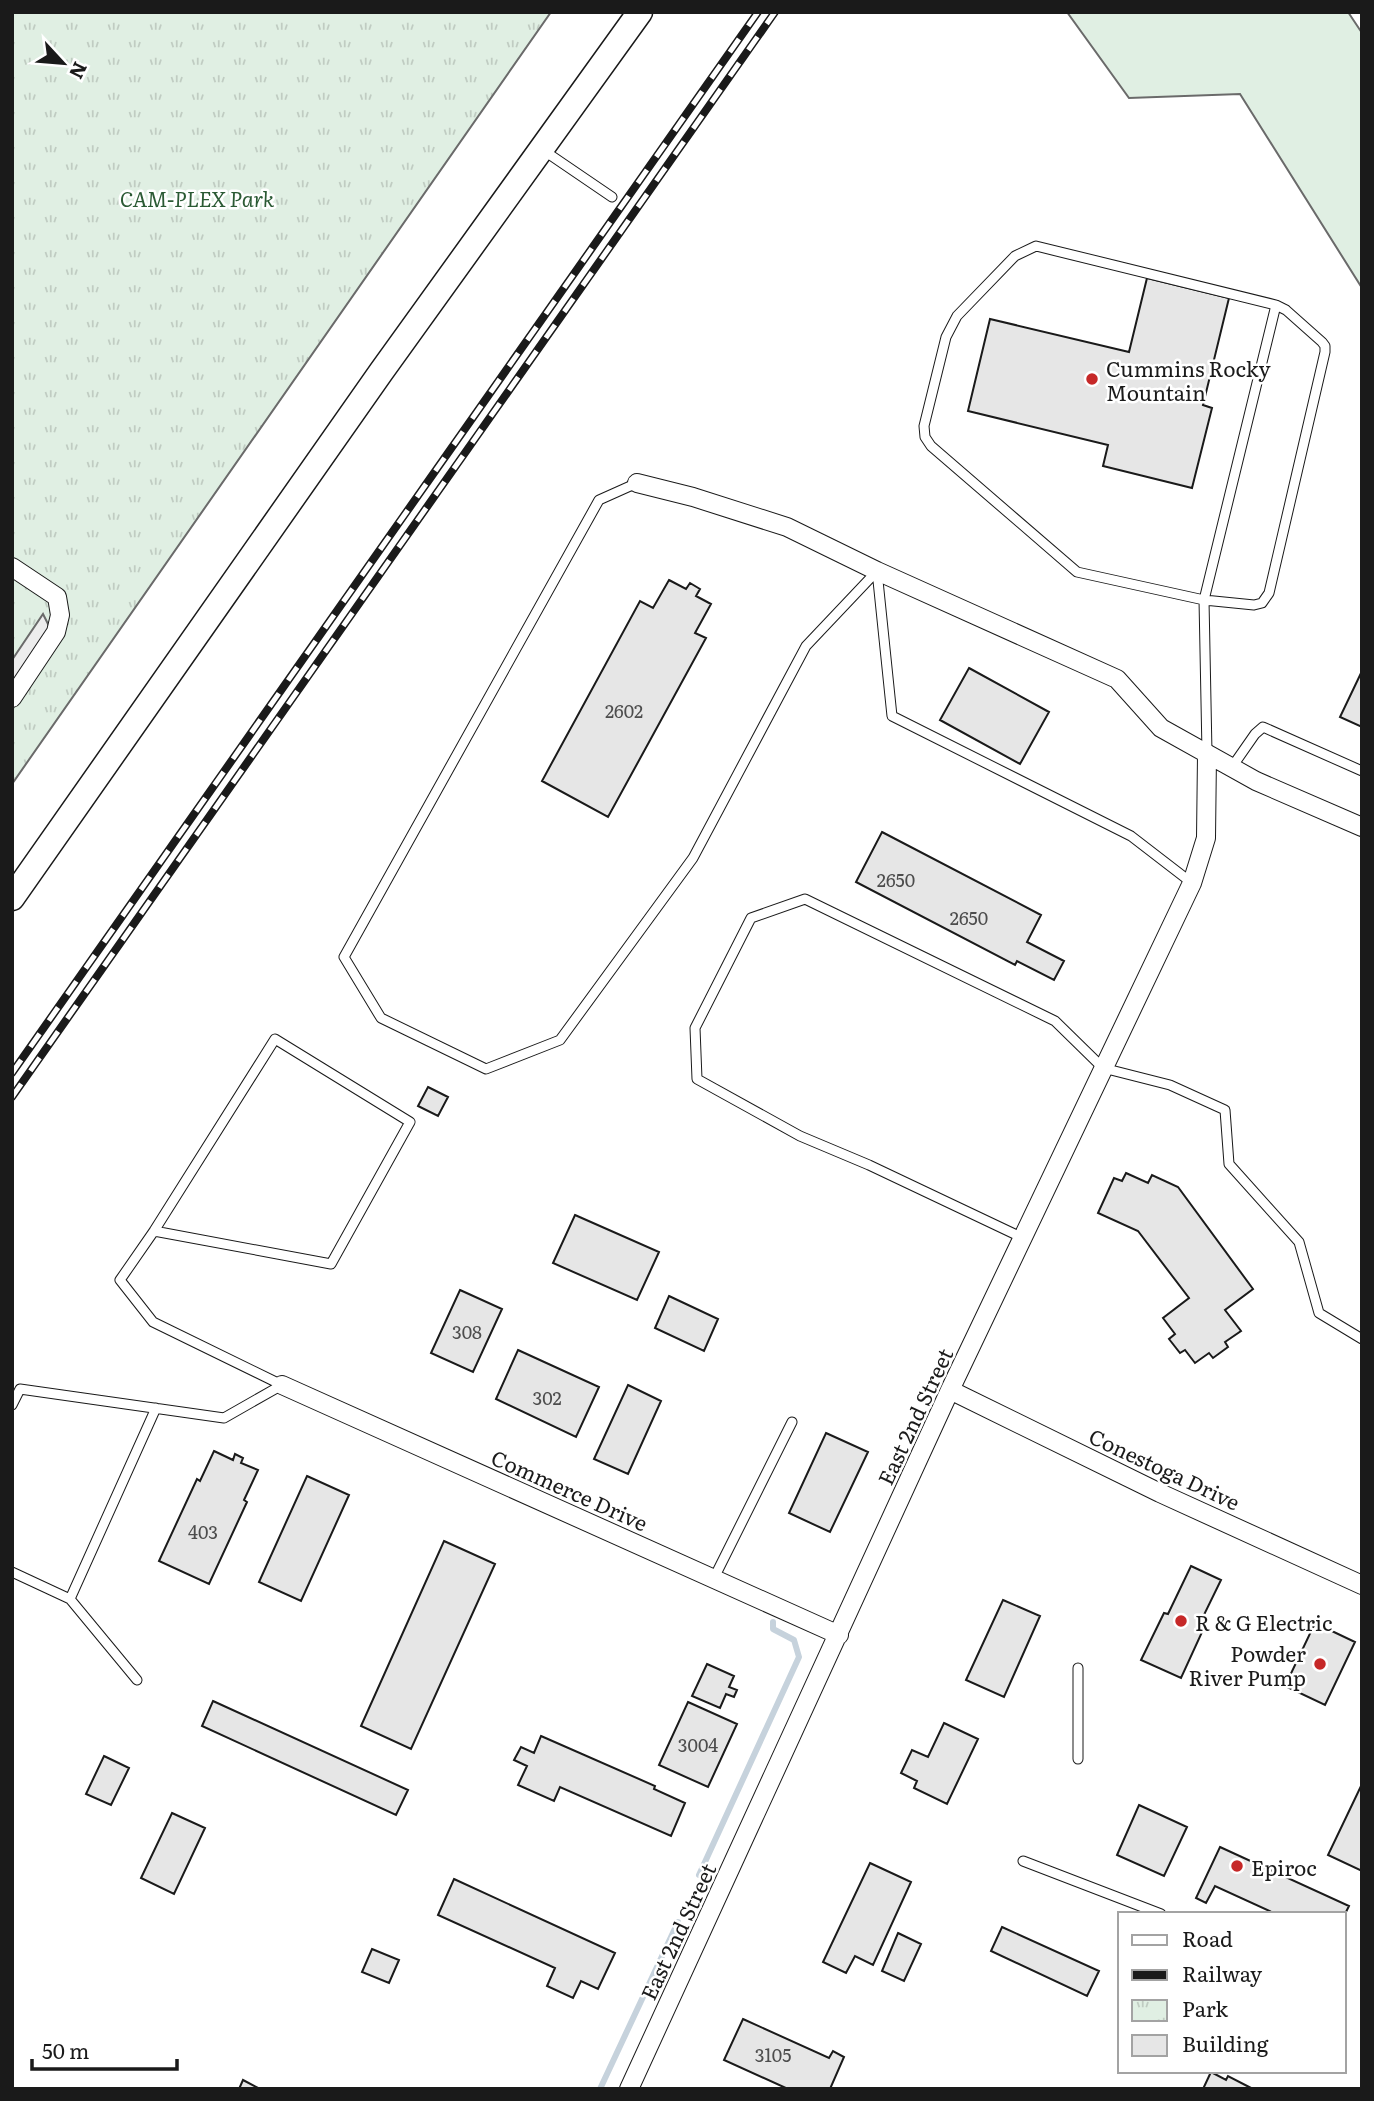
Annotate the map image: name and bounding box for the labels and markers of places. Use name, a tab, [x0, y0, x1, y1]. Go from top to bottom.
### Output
place label: Cummins Rocky Mountain	[1106, 352, 1272, 407]
marker: Cummins Rocky Mountain	[1084, 371, 1100, 387]
place label: R & G Electric	[1195, 1606, 1333, 1637]
marker: R & G Electric	[1173, 1613, 1189, 1629]
place label: Powder River Pump	[1189, 1637, 1306, 1692]
marker: Powder River Pump	[1312, 1656, 1328, 1672]
place label: Epiroc	[1251, 1851, 1317, 1882]
marker: Epiroc	[1229, 1858, 1245, 1874]

